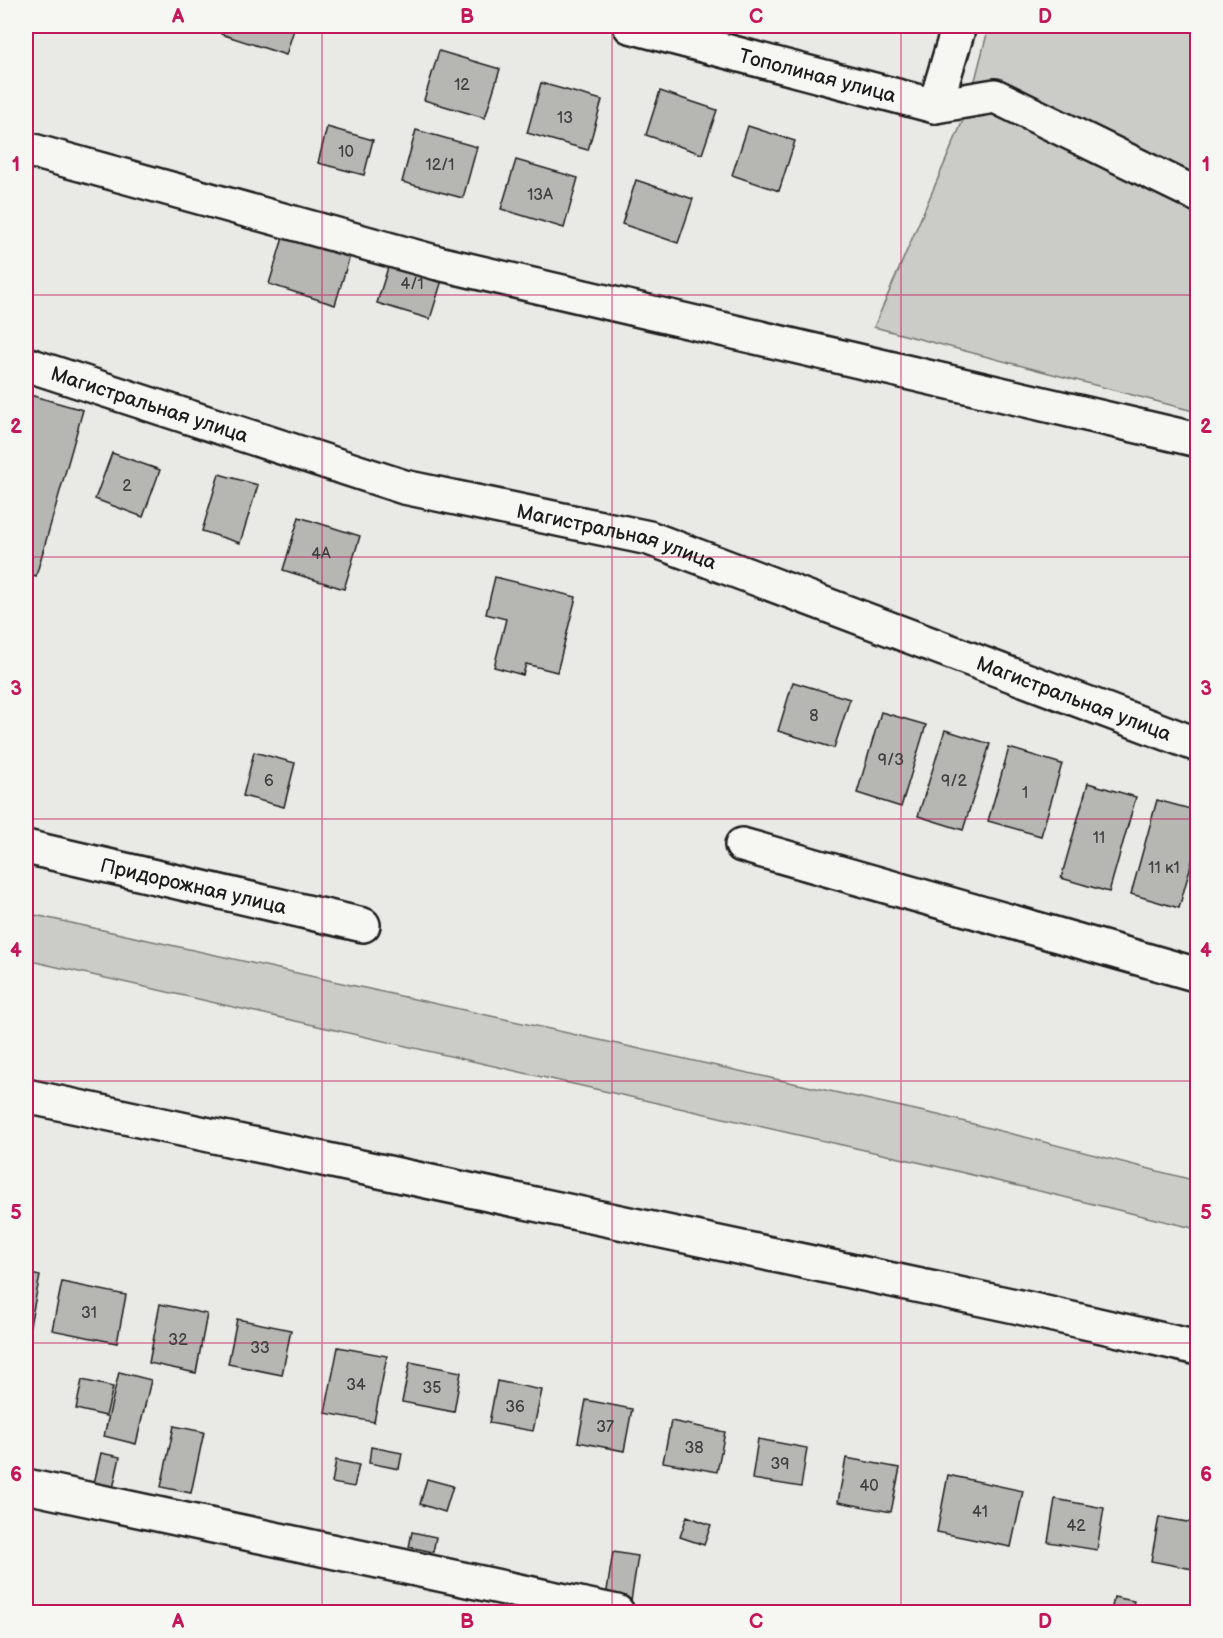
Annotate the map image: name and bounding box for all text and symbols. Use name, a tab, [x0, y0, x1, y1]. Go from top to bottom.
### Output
text: A	[171, 5, 185, 29]
text: B	[460, 5, 474, 29]
text: C	[749, 5, 763, 29]
text: D	[1038, 5, 1052, 29]
street label: Тополиная улица	[736, 44, 899, 108]
house number: 12	[454, 76, 470, 95]
house number: 13	[557, 109, 573, 128]
house number: 10	[338, 143, 354, 162]
text: 1	[12, 153, 20, 177]
text: 1	[1202, 153, 1210, 177]
house number: 12/1	[425, 156, 455, 175]
house number: 13А	[527, 186, 553, 205]
house number: 4/1	[400, 275, 424, 294]
street label: Магистральная улица	[48, 362, 251, 449]
text: 2	[10, 415, 22, 439]
text: 2	[1200, 415, 1212, 439]
house number: 2	[122, 477, 132, 496]
street label: Магистральная улица	[514, 500, 720, 575]
house number: 4А	[311, 545, 331, 564]
street label: Магистральная улица	[973, 652, 1175, 747]
text: 3	[10, 677, 22, 701]
text: 3	[1200, 677, 1212, 701]
house number: 8	[809, 707, 819, 726]
house number: 9/3	[878, 751, 904, 770]
house number: 6	[264, 772, 274, 791]
house number: 9/2	[941, 772, 968, 791]
house number: 1	[1022, 784, 1028, 803]
house number: 11	[1093, 829, 1105, 848]
street label: Придорожная улица	[98, 854, 289, 920]
house number: 11 к1	[1148, 859, 1180, 878]
text: 4	[10, 939, 22, 963]
text: 4	[1200, 939, 1212, 963]
text: 5	[10, 1201, 22, 1225]
text: 5	[1200, 1201, 1212, 1225]
house number: 31	[81, 1304, 97, 1323]
house number: 32	[168, 1331, 188, 1350]
house number: 33	[250, 1339, 270, 1358]
house number: 34	[346, 1376, 366, 1395]
house number: 35	[422, 1379, 442, 1398]
house number: 36	[505, 1398, 525, 1417]
house number: 37	[596, 1418, 614, 1437]
house number: 38	[684, 1439, 704, 1458]
house number: 39	[770, 1455, 790, 1474]
text: 6	[10, 1463, 22, 1487]
text: 6	[1200, 1463, 1212, 1487]
house number: 40	[859, 1477, 879, 1496]
house number: 41	[972, 1503, 988, 1522]
house number: 42	[1066, 1517, 1086, 1536]
text: A	[171, 1610, 185, 1634]
text: B	[460, 1610, 474, 1634]
text: C	[749, 1610, 763, 1634]
text: D	[1038, 1610, 1052, 1634]

